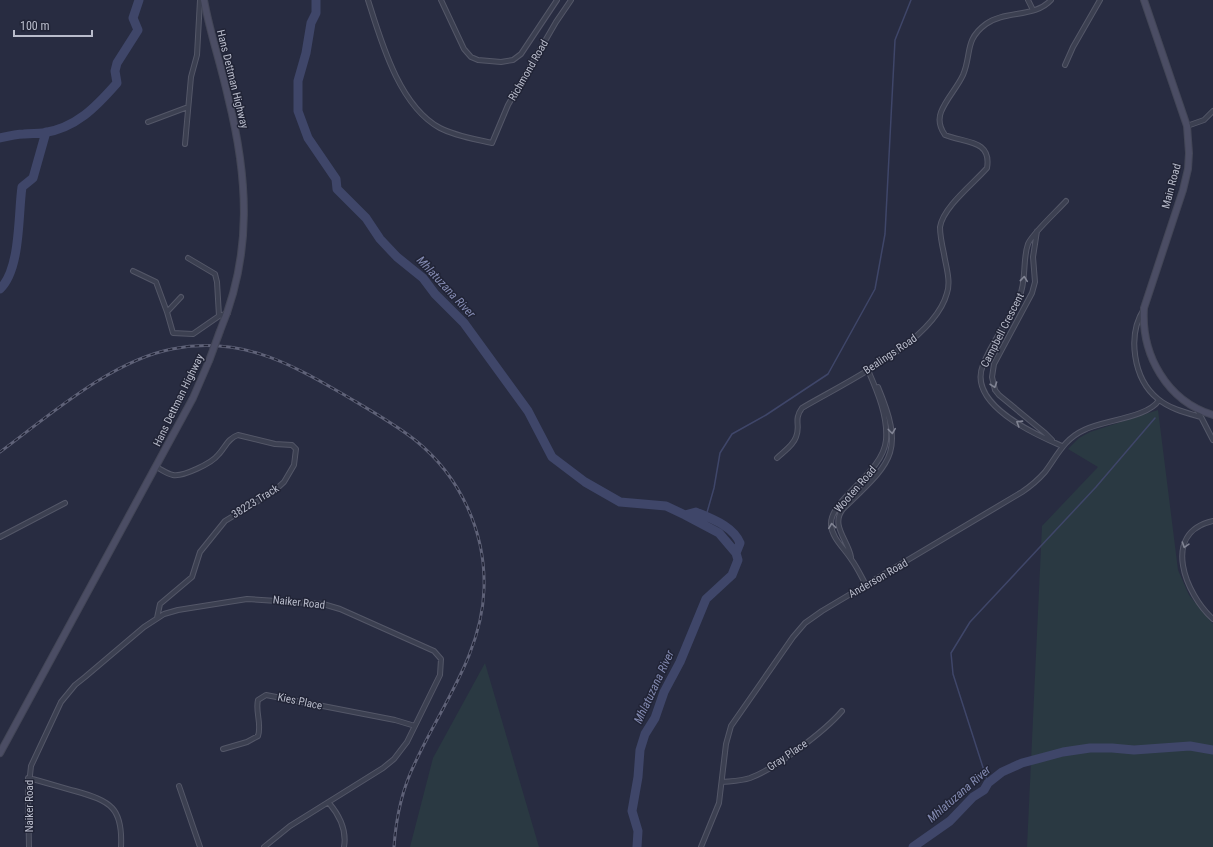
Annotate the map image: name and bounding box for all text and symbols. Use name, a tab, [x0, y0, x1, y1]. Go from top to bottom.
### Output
scale bar	[14, 12, 92, 38]
text: 100 m	[20, 19, 50, 33]
street label: Hans Dettman Highway	[214, 28, 251, 130]
street label: Richmond Road	[506, 38, 551, 103]
street label: Main Road	[1159, 162, 1184, 210]
water label: Mhlatuzana River	[414, 253, 478, 321]
one-way arrow	[1019, 276, 1028, 282]
street label: Campbell Crescent	[978, 291, 1027, 370]
street label: Bealings Road	[861, 332, 920, 377]
street label: Hans Dettman Highway	[150, 351, 207, 449]
one-way arrow	[989, 381, 998, 388]
one-way arrow	[1016, 420, 1023, 428]
one-way arrow	[887, 428, 896, 434]
street label: Wooten Road	[832, 463, 879, 515]
street label: 38223 Track	[229, 482, 281, 521]
one-way arrow	[828, 522, 837, 529]
one-way arrow	[1181, 541, 1190, 548]
street label: Anderson Road	[846, 556, 910, 601]
street label: Naiker Road	[272, 593, 326, 612]
water label: Mhlatuzana River	[631, 648, 677, 726]
street label: Kies Place	[276, 690, 323, 713]
street label: Gray Place	[765, 737, 810, 774]
water label: Mhlatuzana River	[925, 762, 994, 825]
street label: Naiker Road	[23, 780, 36, 832]

